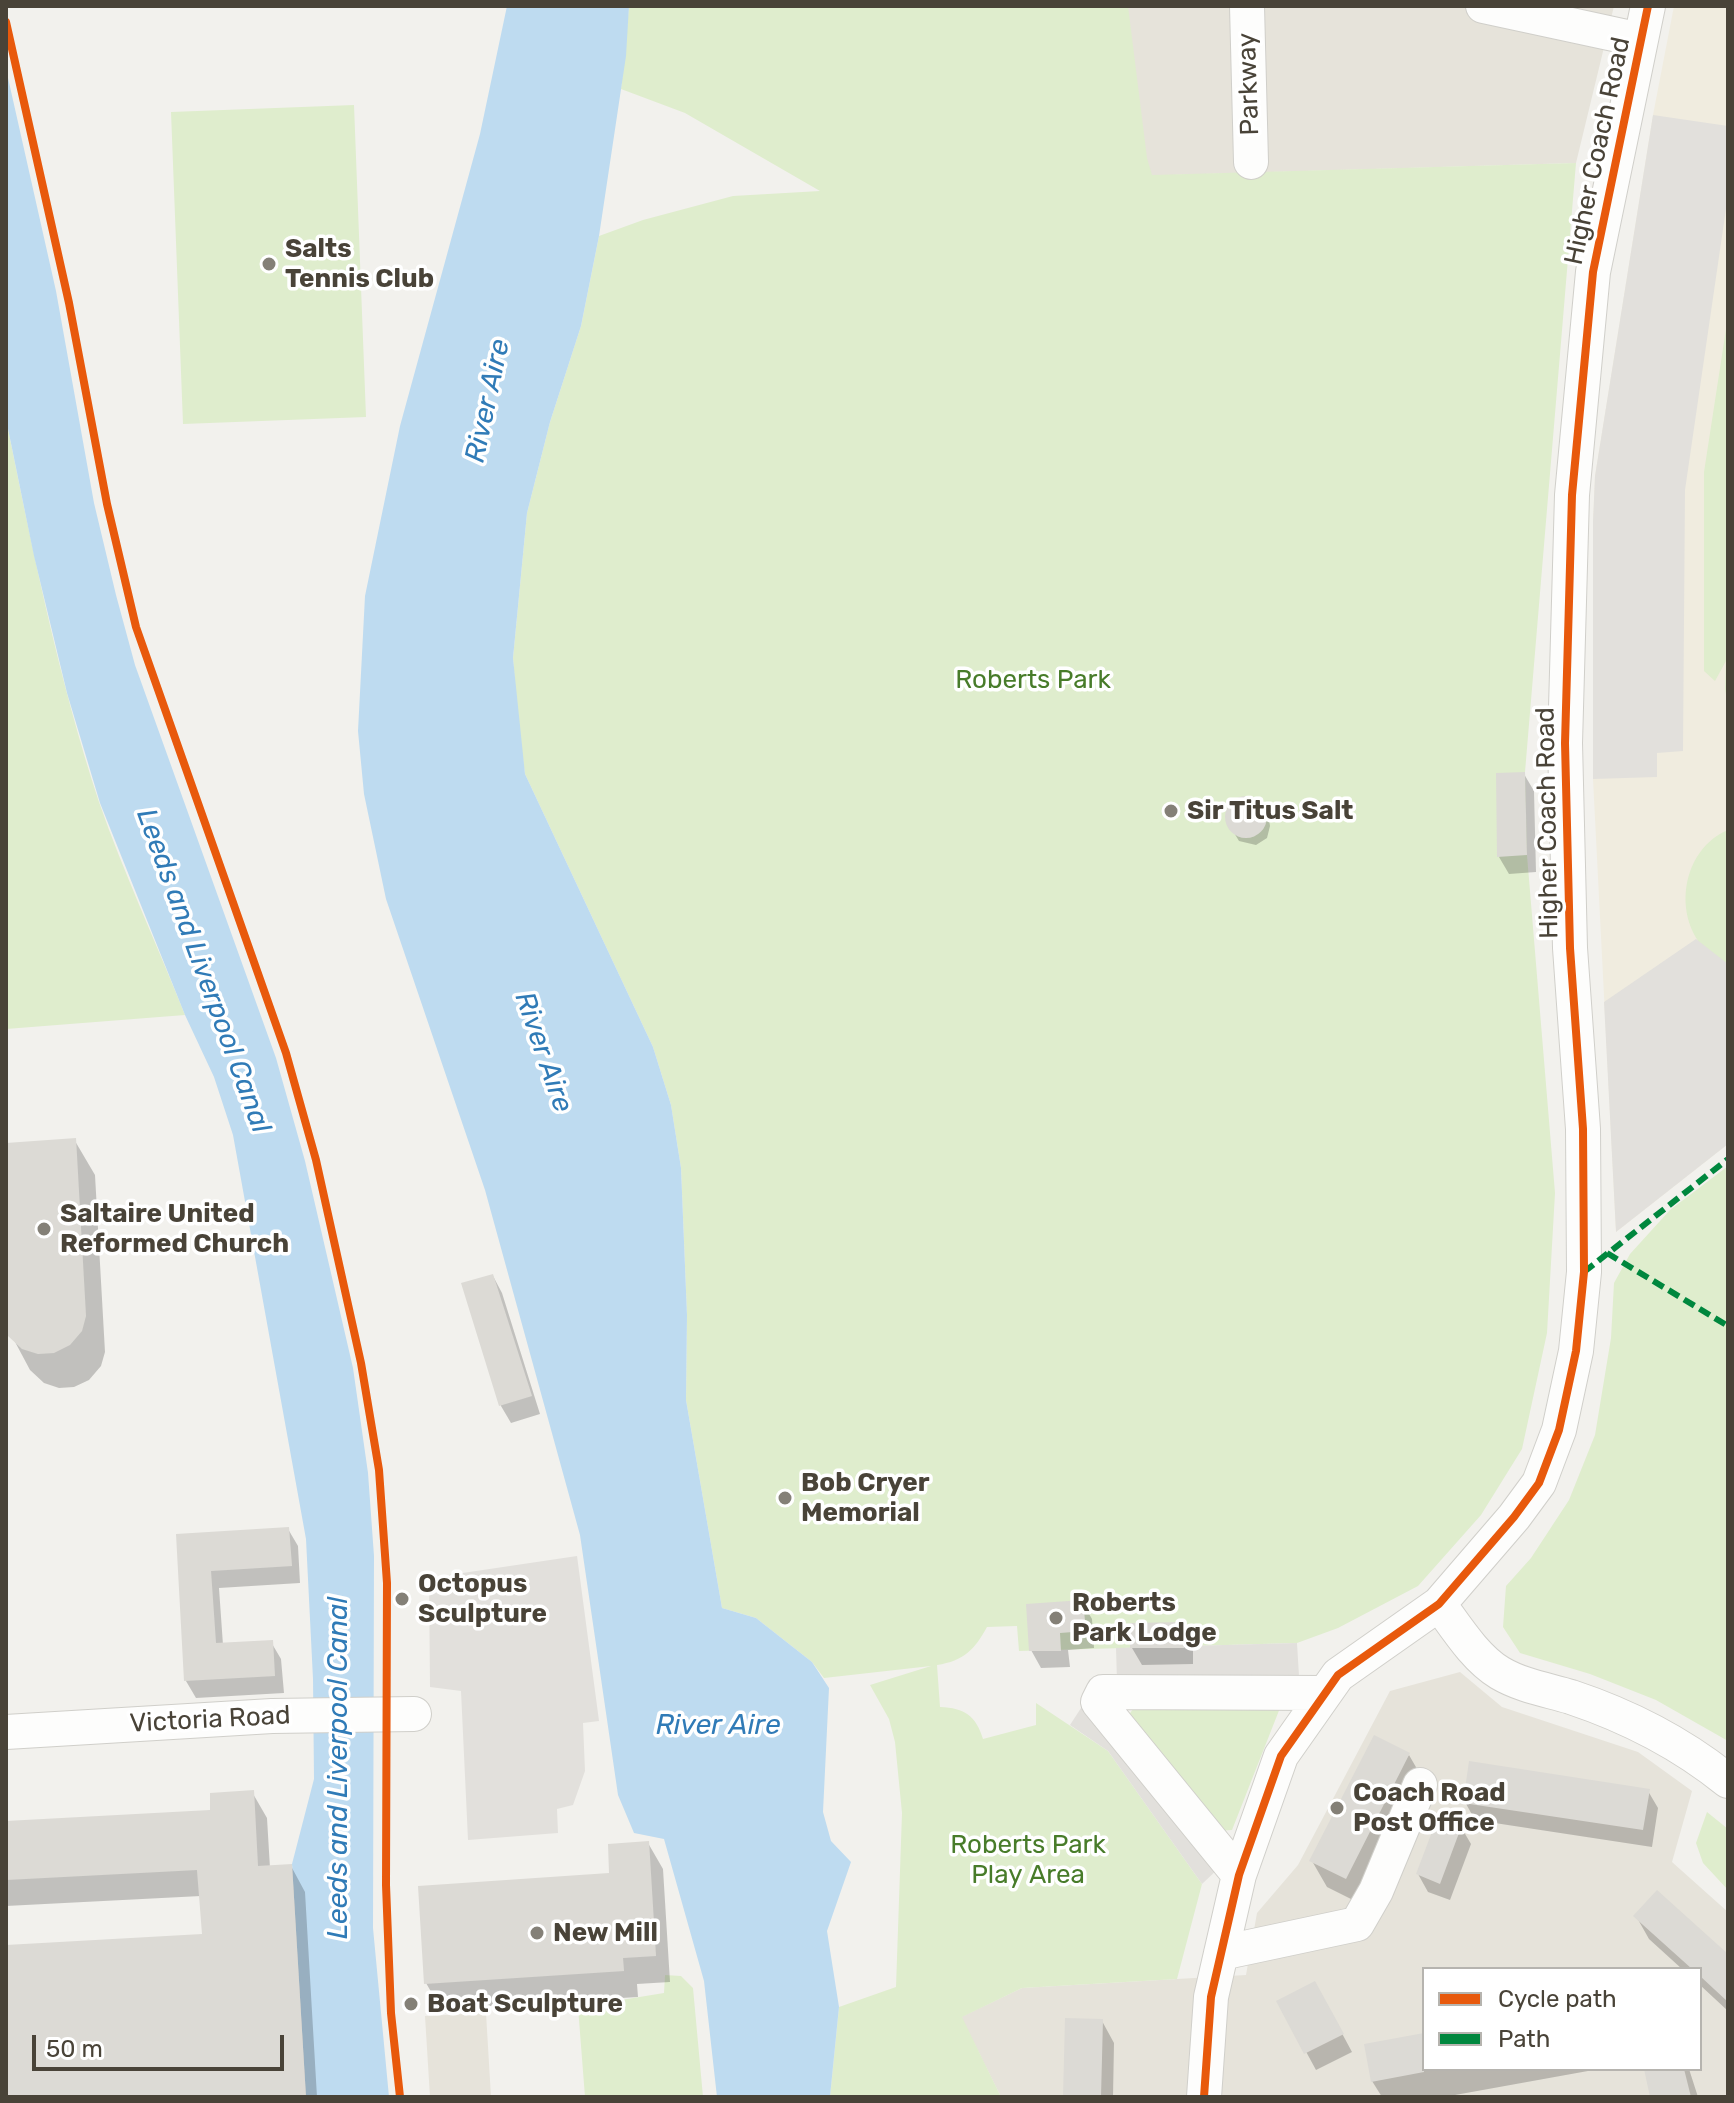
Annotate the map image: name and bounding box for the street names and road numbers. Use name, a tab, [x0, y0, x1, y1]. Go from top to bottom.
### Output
street label: Parkway	[1232, 32, 1266, 136]
street label: Higher Coach Road	[1559, 34, 1637, 268]
street label: Higher Coach Road	[1530, 707, 1566, 939]
street label: Victoria Road	[129, 1700, 291, 1740]

